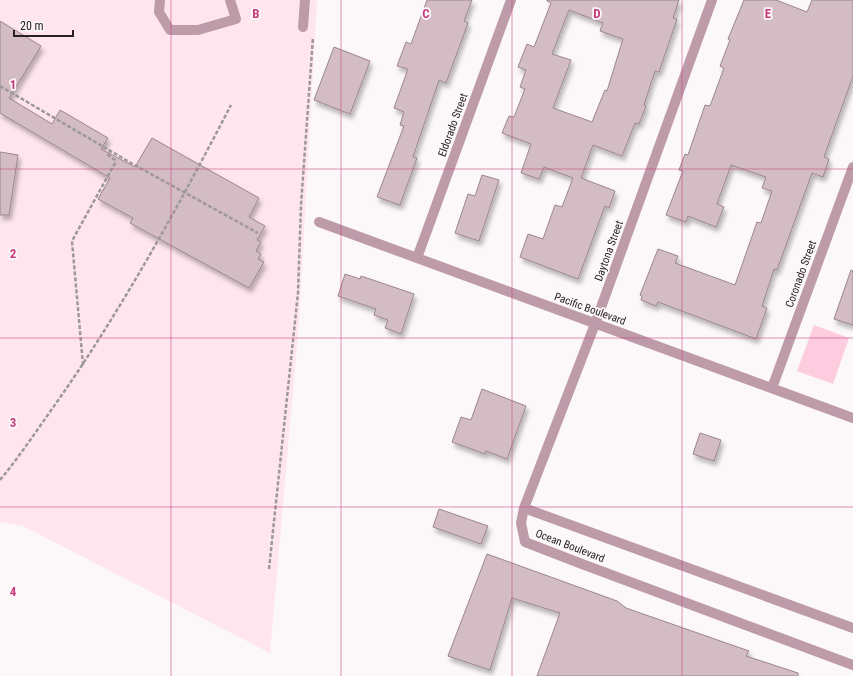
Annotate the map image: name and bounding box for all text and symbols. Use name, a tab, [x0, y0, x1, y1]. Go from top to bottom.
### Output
text: B	[252, 6, 260, 21]
text: C	[422, 6, 430, 21]
text: D	[593, 6, 601, 21]
text: E	[765, 6, 772, 21]
scale bar	[14, 12, 73, 38]
text: 20 m	[20, 19, 44, 33]
text: 1	[10, 77, 16, 92]
street label: Eldorado Street	[435, 91, 471, 159]
street label: Daytona Street	[592, 219, 626, 283]
street label: Coronado Street	[783, 239, 819, 309]
text: 2	[10, 246, 17, 261]
street label: Pacific Boulevard	[553, 290, 627, 328]
text: 3	[10, 415, 16, 430]
street label: Ocean Boulevard	[534, 527, 606, 565]
text: 4	[10, 584, 17, 599]

